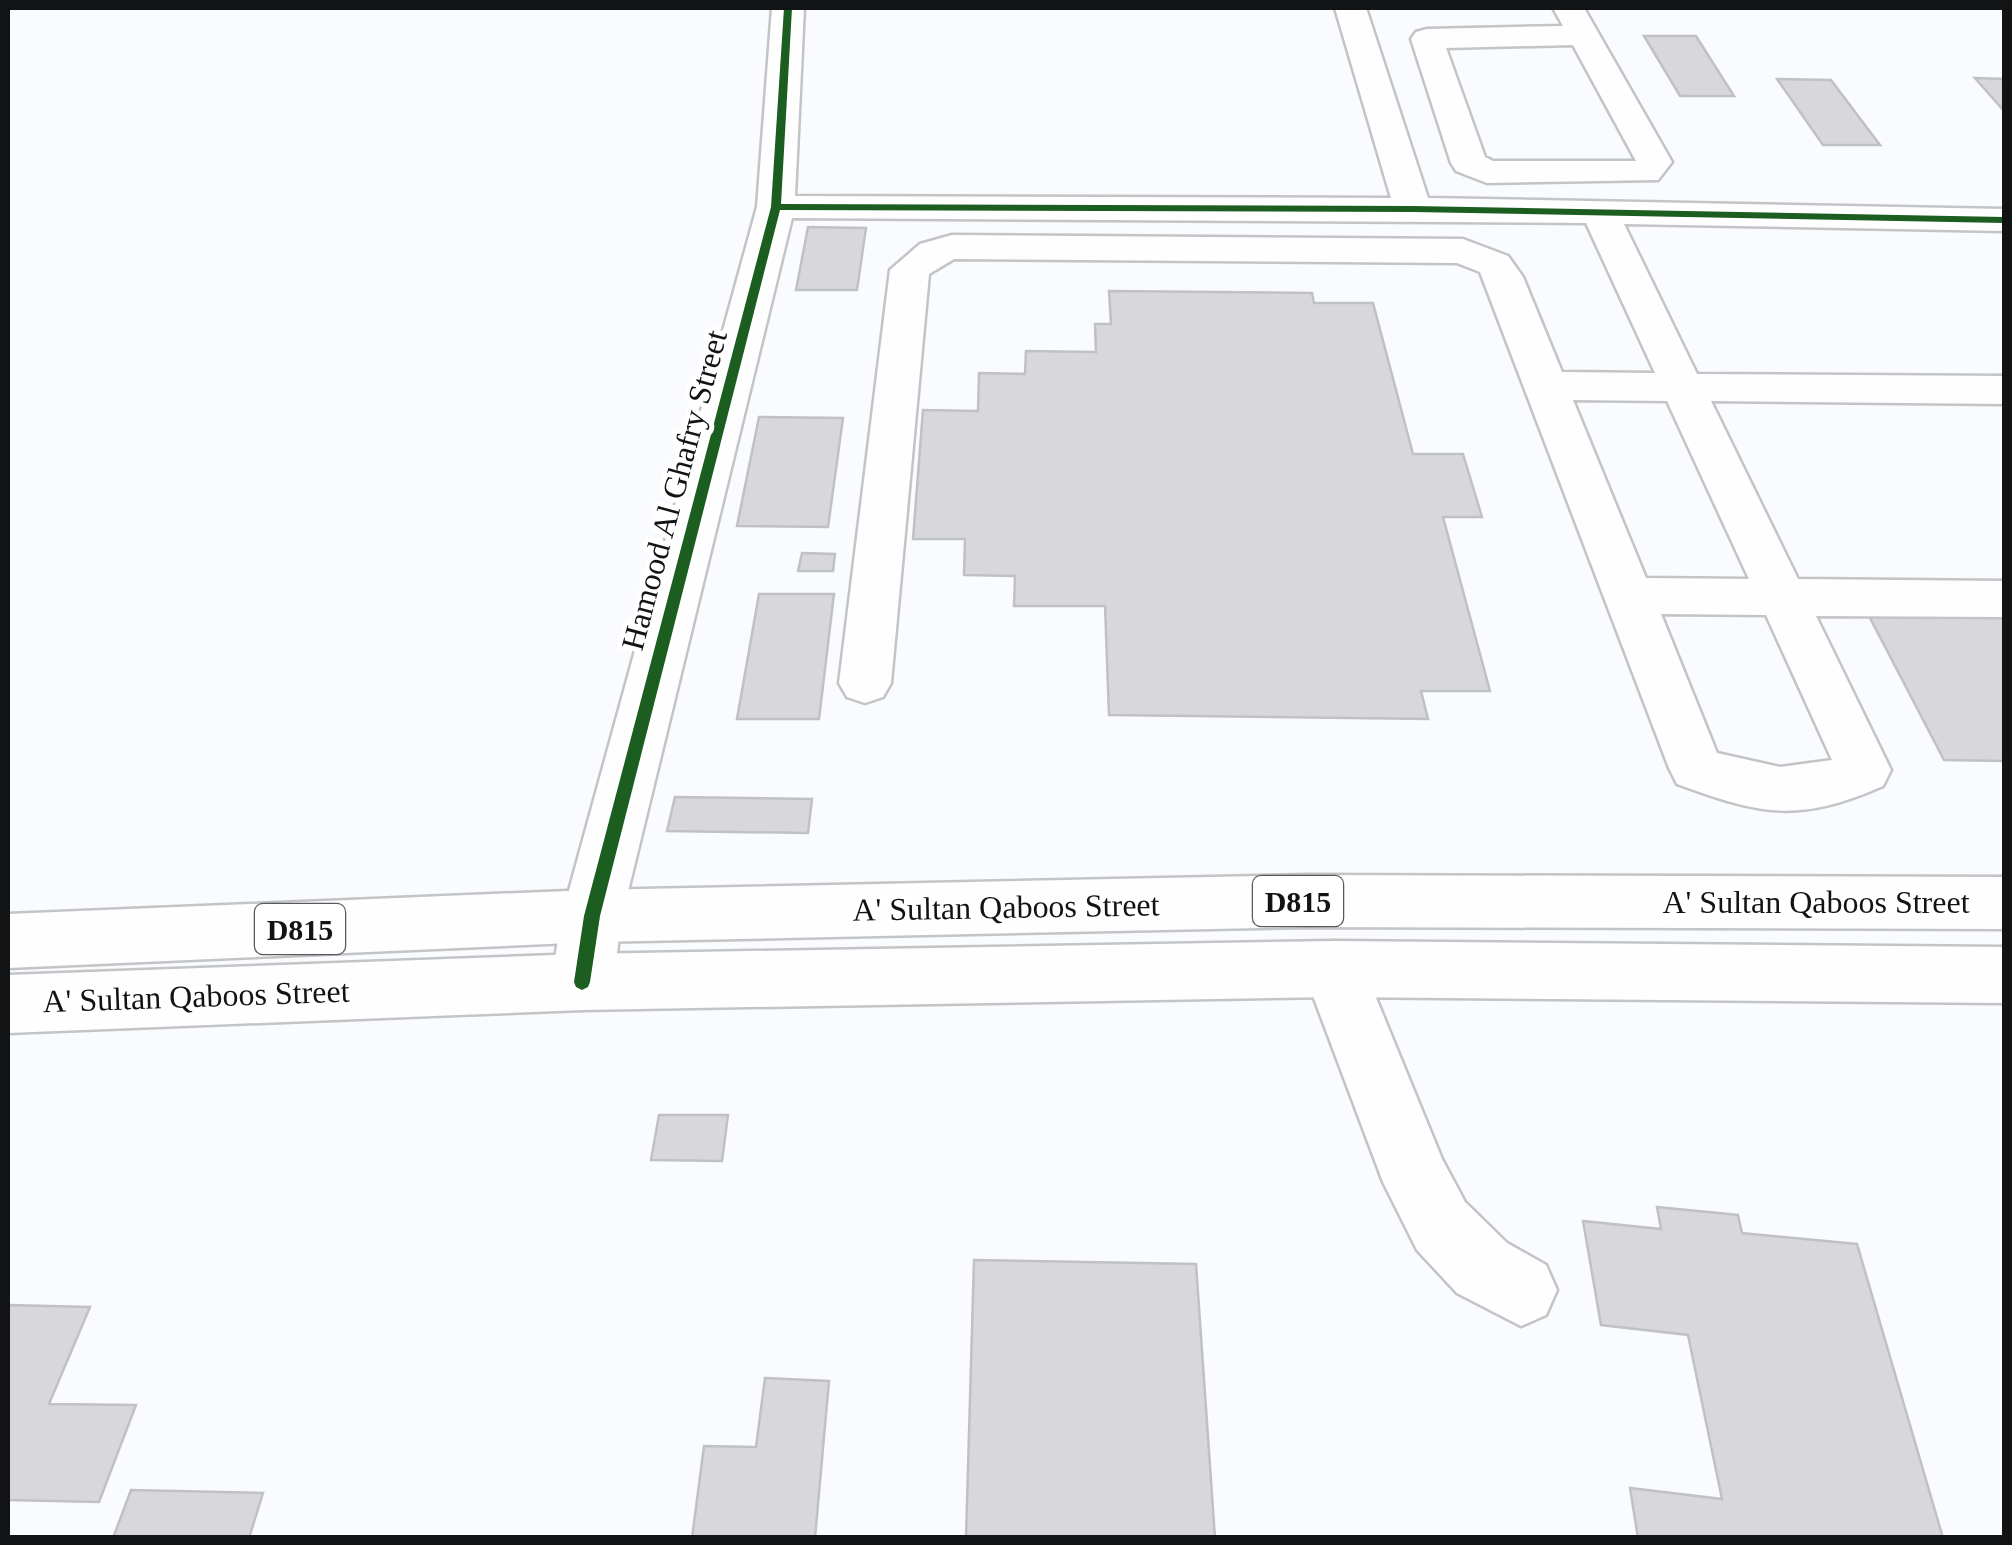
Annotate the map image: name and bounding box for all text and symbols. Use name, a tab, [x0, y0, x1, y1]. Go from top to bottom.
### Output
street label: Hamood Al Ghafry Street	[614, 326, 734, 654]
road number: D815	[1253, 876, 1343, 926]
street label: A' Sultan Qaboos Street	[1662, 884, 1970, 920]
street label: A' Sultan Qaboos Street	[852, 886, 1160, 928]
road number: D815	[255, 904, 345, 954]
street label: A' Sultan Qaboos Street	[42, 973, 350, 1019]

